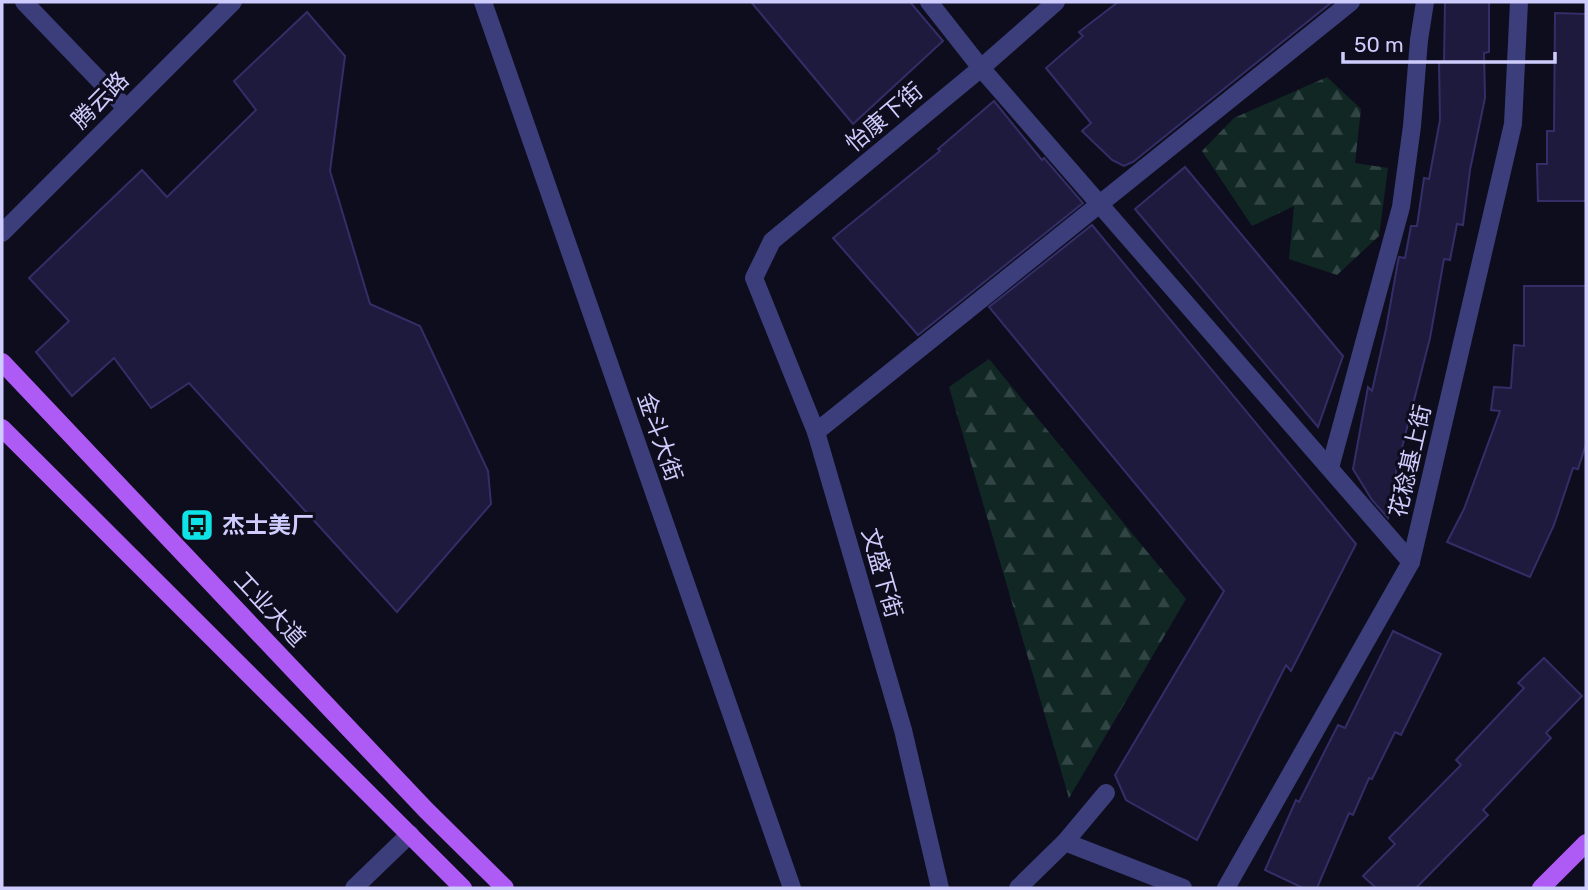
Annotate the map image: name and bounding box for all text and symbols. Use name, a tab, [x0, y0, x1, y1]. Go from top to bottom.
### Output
scale bar	[1343, 21, 1555, 65]
text: 50 m	[1354, 32, 1404, 57]
street label: 腾云路	[66, 66, 134, 134]
street label: 怡康下街	[840, 77, 928, 157]
street label: 金斗大街	[632, 389, 688, 485]
street label: 花稔基上街	[1383, 402, 1437, 520]
bus stop icon: 杰士美厂	[178, 506, 216, 544]
place label: 杰士美厂	[222, 511, 314, 539]
street label: 文盛下街	[856, 525, 908, 621]
street label: 工业大道	[228, 566, 312, 652]

